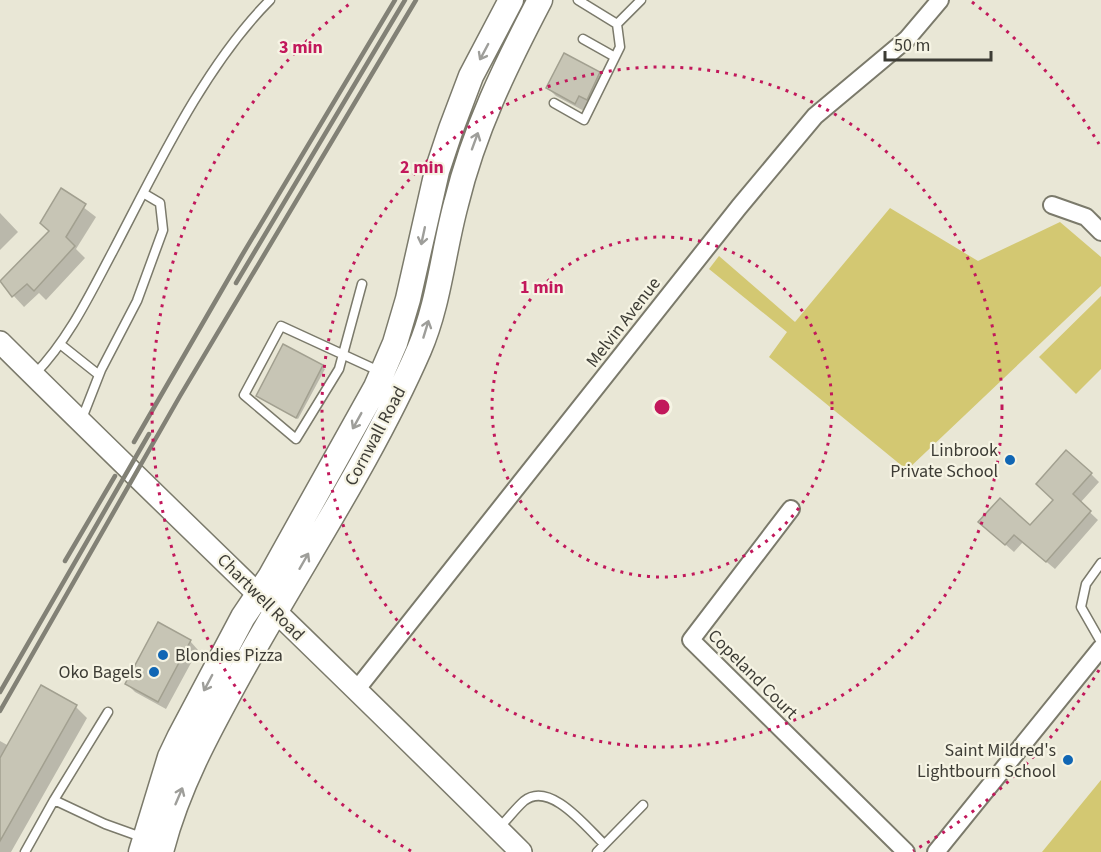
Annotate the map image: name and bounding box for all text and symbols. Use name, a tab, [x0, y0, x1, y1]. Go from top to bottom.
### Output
scale bar	[885, 24, 992, 62]
text: 50 m	[894, 33, 930, 58]
text: 3 min	[279, 35, 323, 60]
one-way arrow	[478, 42, 489, 60]
one-way arrow	[470, 132, 481, 150]
text: 2 min	[400, 155, 444, 180]
one-way arrow	[416, 226, 428, 245]
street label: Melvin Avenue	[580, 272, 667, 373]
text: 1 min	[520, 275, 564, 300]
one-way arrow	[421, 320, 432, 339]
street label: Cornwall Road	[339, 382, 412, 490]
centre of rings	[652, 397, 672, 417]
one-way arrow	[351, 412, 363, 429]
place label: Linbrook Private School	[890, 438, 998, 484]
marker: Linbrook Private School	[1003, 453, 1017, 467]
street label: Chartwell Road	[211, 548, 310, 647]
one-way arrow	[298, 553, 310, 570]
street label: Copeland Court	[702, 624, 803, 725]
place label: Blondies Pizza	[175, 643, 283, 668]
marker: Blondies Pizza	[156, 648, 170, 662]
place label: Oko Bagels	[59, 660, 142, 685]
marker: Oko Bagels	[147, 665, 161, 679]
one-way arrow	[202, 673, 213, 691]
place label: Saint Mildred's Lightbourn School	[917, 738, 1056, 784]
marker: Saint Mildred's Lightbourn School	[1061, 753, 1075, 767]
one-way arrow	[174, 788, 185, 806]

